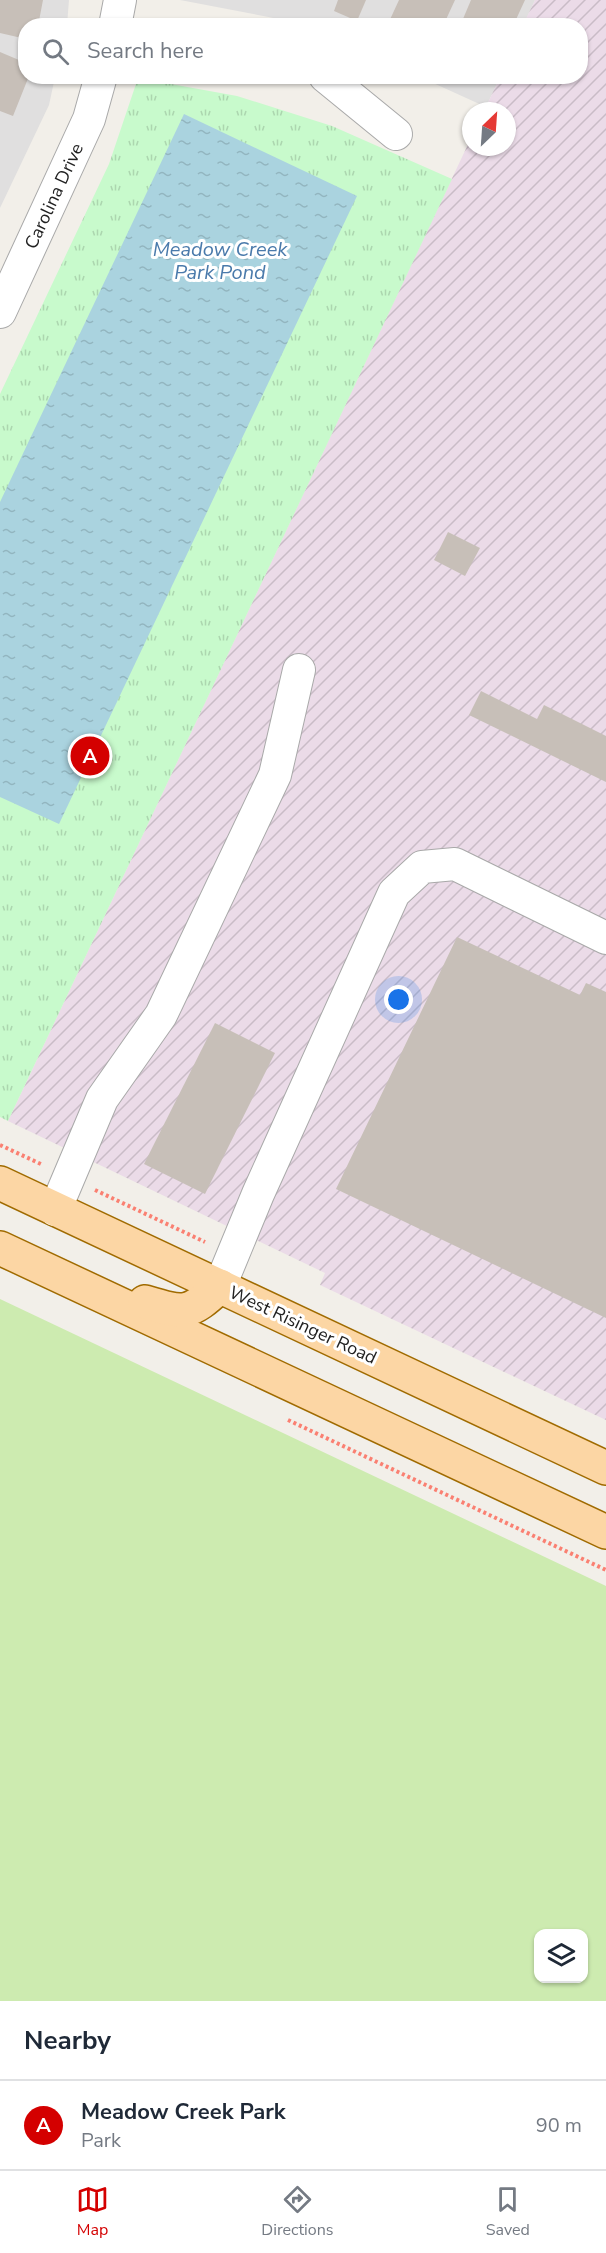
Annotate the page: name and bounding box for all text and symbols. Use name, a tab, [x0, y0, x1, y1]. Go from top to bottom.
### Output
search box	[18, 18, 588, 84]
icon: search	[39, 35, 72, 68]
text: Search here	[87, 36, 204, 66]
north arrow	[462, 102, 516, 156]
street label: Carolina Drive	[19, 139, 89, 253]
water label: Meadow Creek Park Pond	[153, 236, 288, 286]
pin: A	[70, 734, 110, 778]
your location	[384, 985, 413, 1014]
street label: West Risinger Road	[225, 1280, 381, 1370]
map controls	[534, 1929, 588, 1983]
button: layers	[534, 1929, 588, 1983]
text: Nearby	[24, 2023, 111, 2058]
text: Meadow Creek Park	[81, 2097, 286, 2127]
text: A	[36, 2112, 51, 2139]
text: 90 m	[536, 2112, 582, 2139]
text: Park	[81, 2127, 121, 2154]
tab: Map	[76, 2183, 109, 2241]
tab: Directions	[261, 2183, 333, 2241]
tab: Saved	[486, 2183, 530, 2241]

